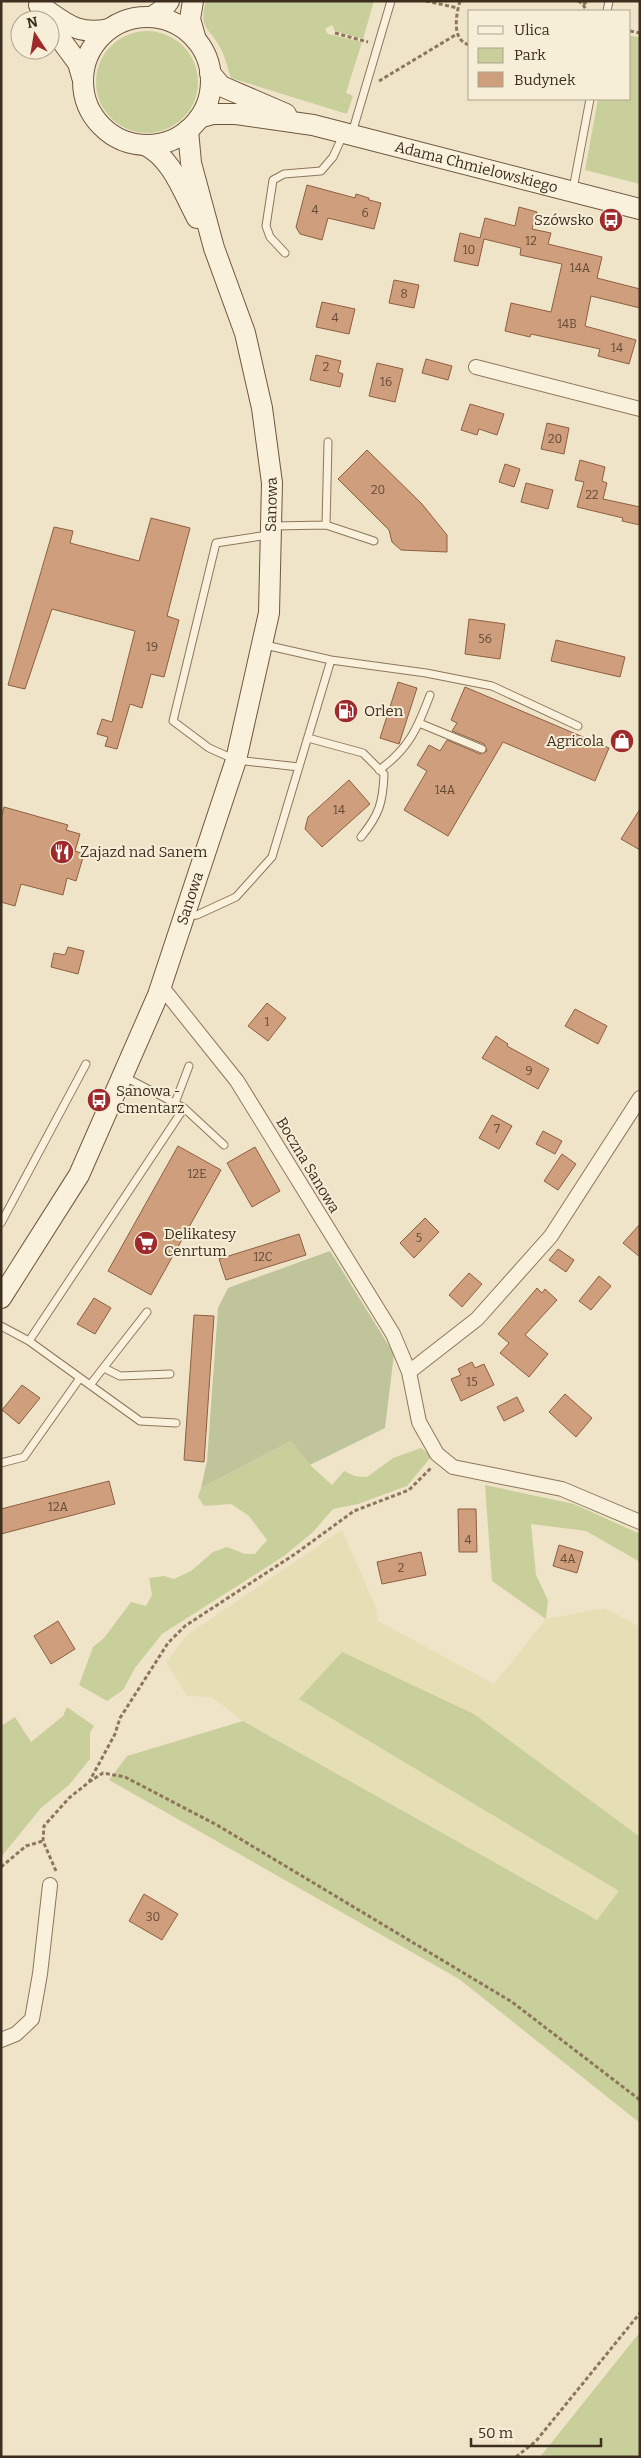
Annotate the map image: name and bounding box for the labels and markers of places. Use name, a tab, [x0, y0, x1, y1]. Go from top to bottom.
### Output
bus stop icon: Szówsko	[598, 207, 624, 233]
place label: Szówsko	[534, 211, 594, 229]
fuel station icon: Orlen	[333, 698, 359, 724]
place label: Orlen	[364, 702, 404, 720]
shop icon: Agricola	[609, 728, 635, 754]
place label: Agricola	[546, 732, 604, 750]
restaurant icon: Zajazd nad Sanem	[49, 839, 75, 865]
place label: Zajazd nad Sanem	[80, 843, 208, 861]
place label: Sanowa - Cmentarz	[116, 1082, 185, 1117]
bus stop icon: Sanowa - Cmentarz	[86, 1087, 112, 1113]
place label: Delikatesy Cenrtum	[164, 1225, 236, 1260]
supermarket icon: Delikatesy Cenrtum	[133, 1230, 159, 1256]

